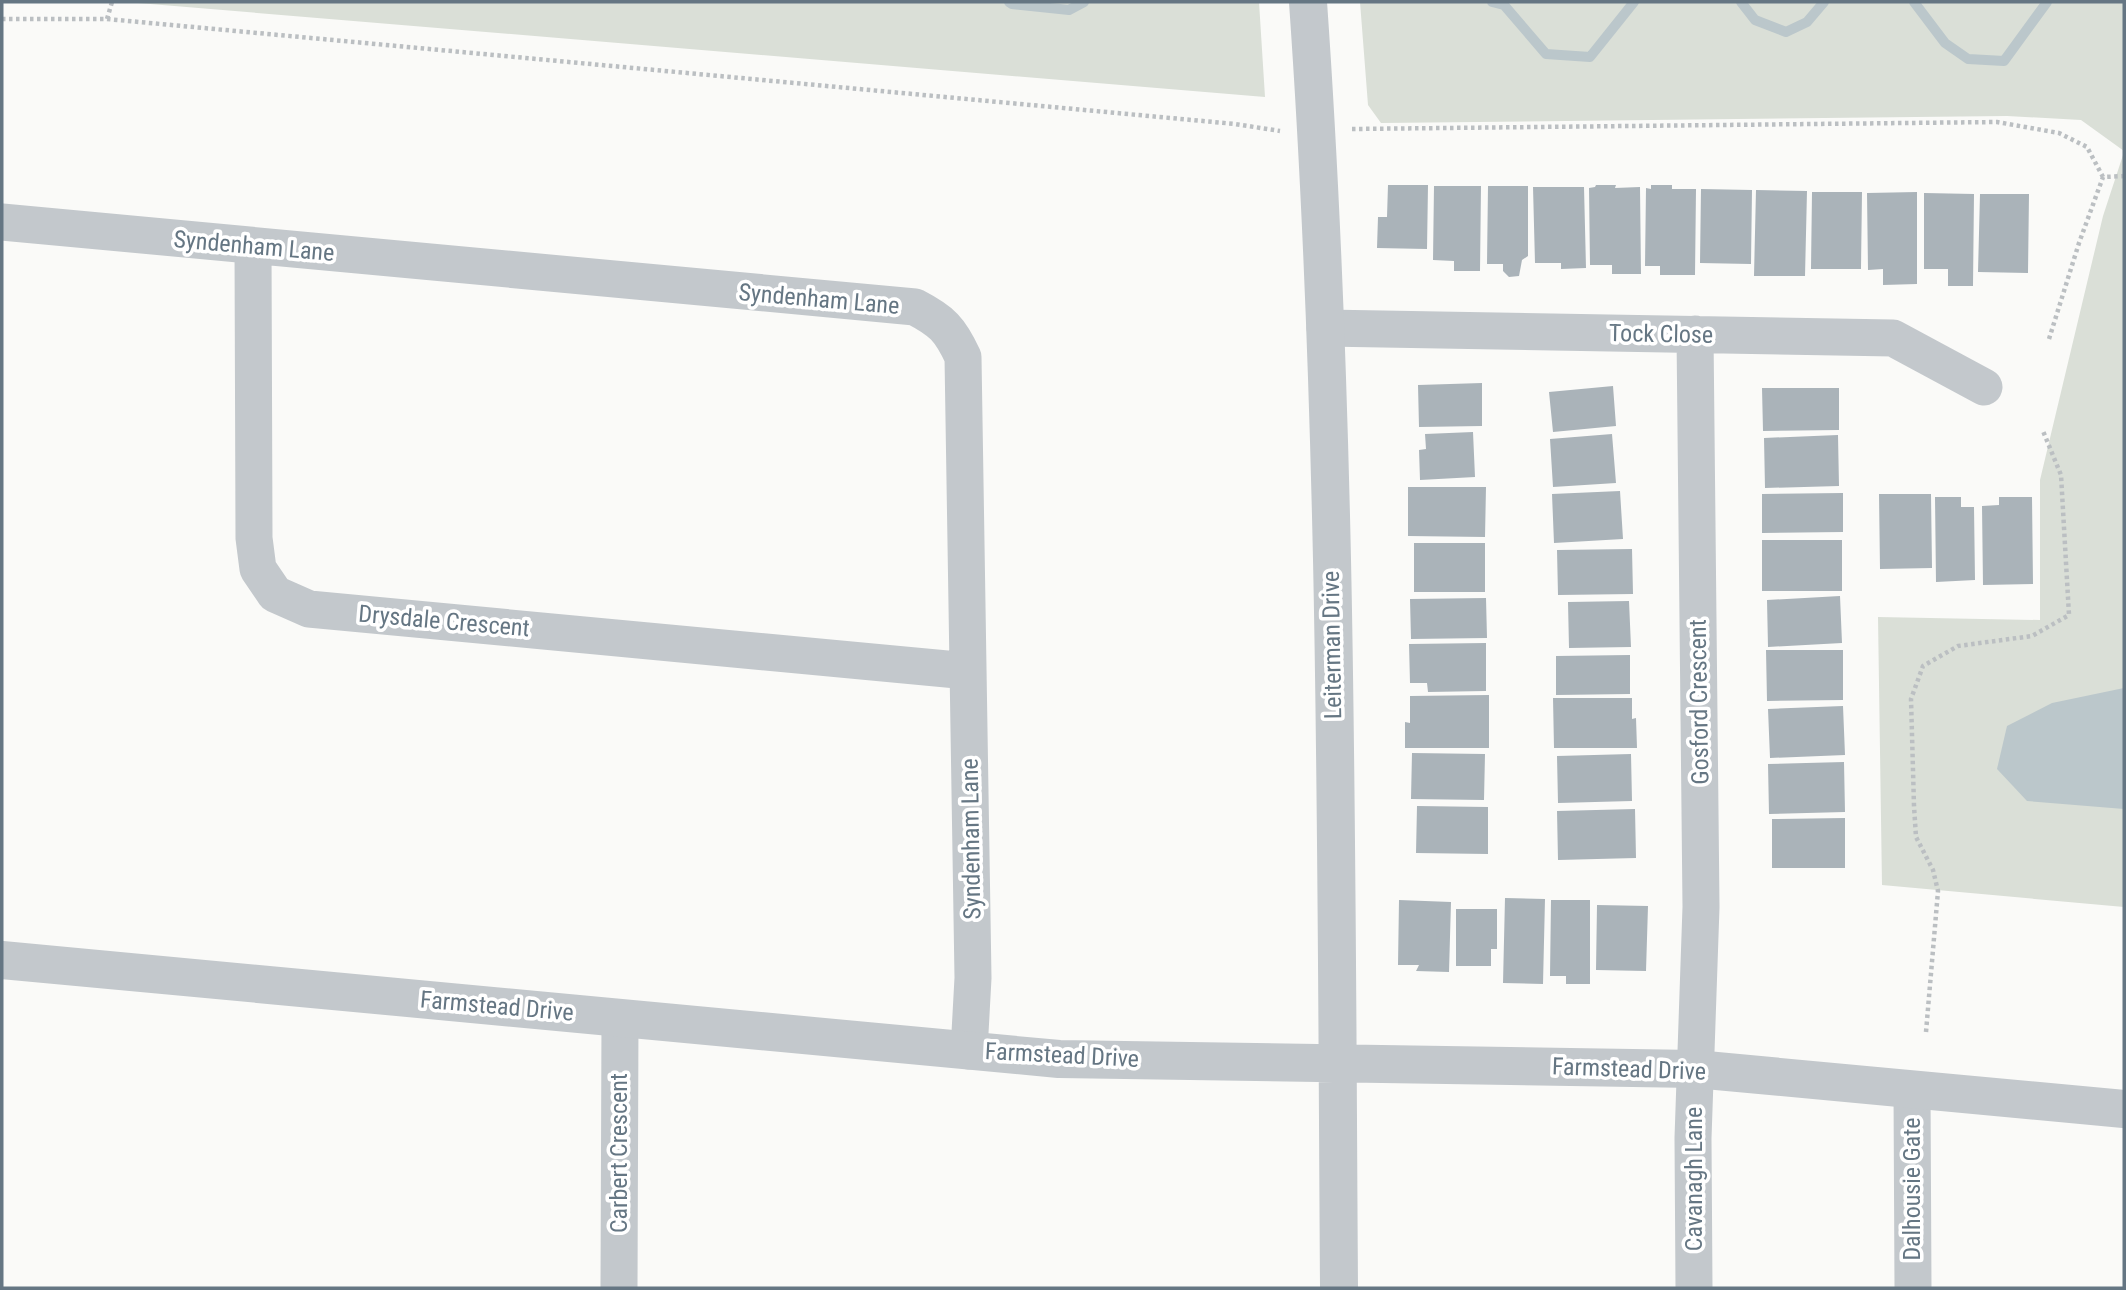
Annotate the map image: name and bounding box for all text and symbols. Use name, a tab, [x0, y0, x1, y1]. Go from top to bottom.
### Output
street label: Syndenham Lane	[172, 225, 336, 267]
street label: Syndenham Lane	[737, 278, 901, 320]
street label: Tock Close	[1609, 319, 1713, 349]
street label: Leiterman Drive	[1317, 571, 1347, 719]
street label: Drysdale Crescent	[357, 600, 531, 642]
street label: Gosford Crescent	[1684, 619, 1714, 785]
street label: Syndenham Lane	[956, 758, 986, 920]
street label: Farmstead Drive	[419, 985, 575, 1027]
street label: Farmstead Drive	[984, 1037, 1140, 1073]
street label: Farmstead Drive	[1551, 1052, 1707, 1086]
street label: Carbert Crescent	[605, 1073, 633, 1233]
street label: Cavanagh Lane	[1680, 1107, 1708, 1251]
street label: Dalhousie Gate	[1898, 1117, 1926, 1261]

